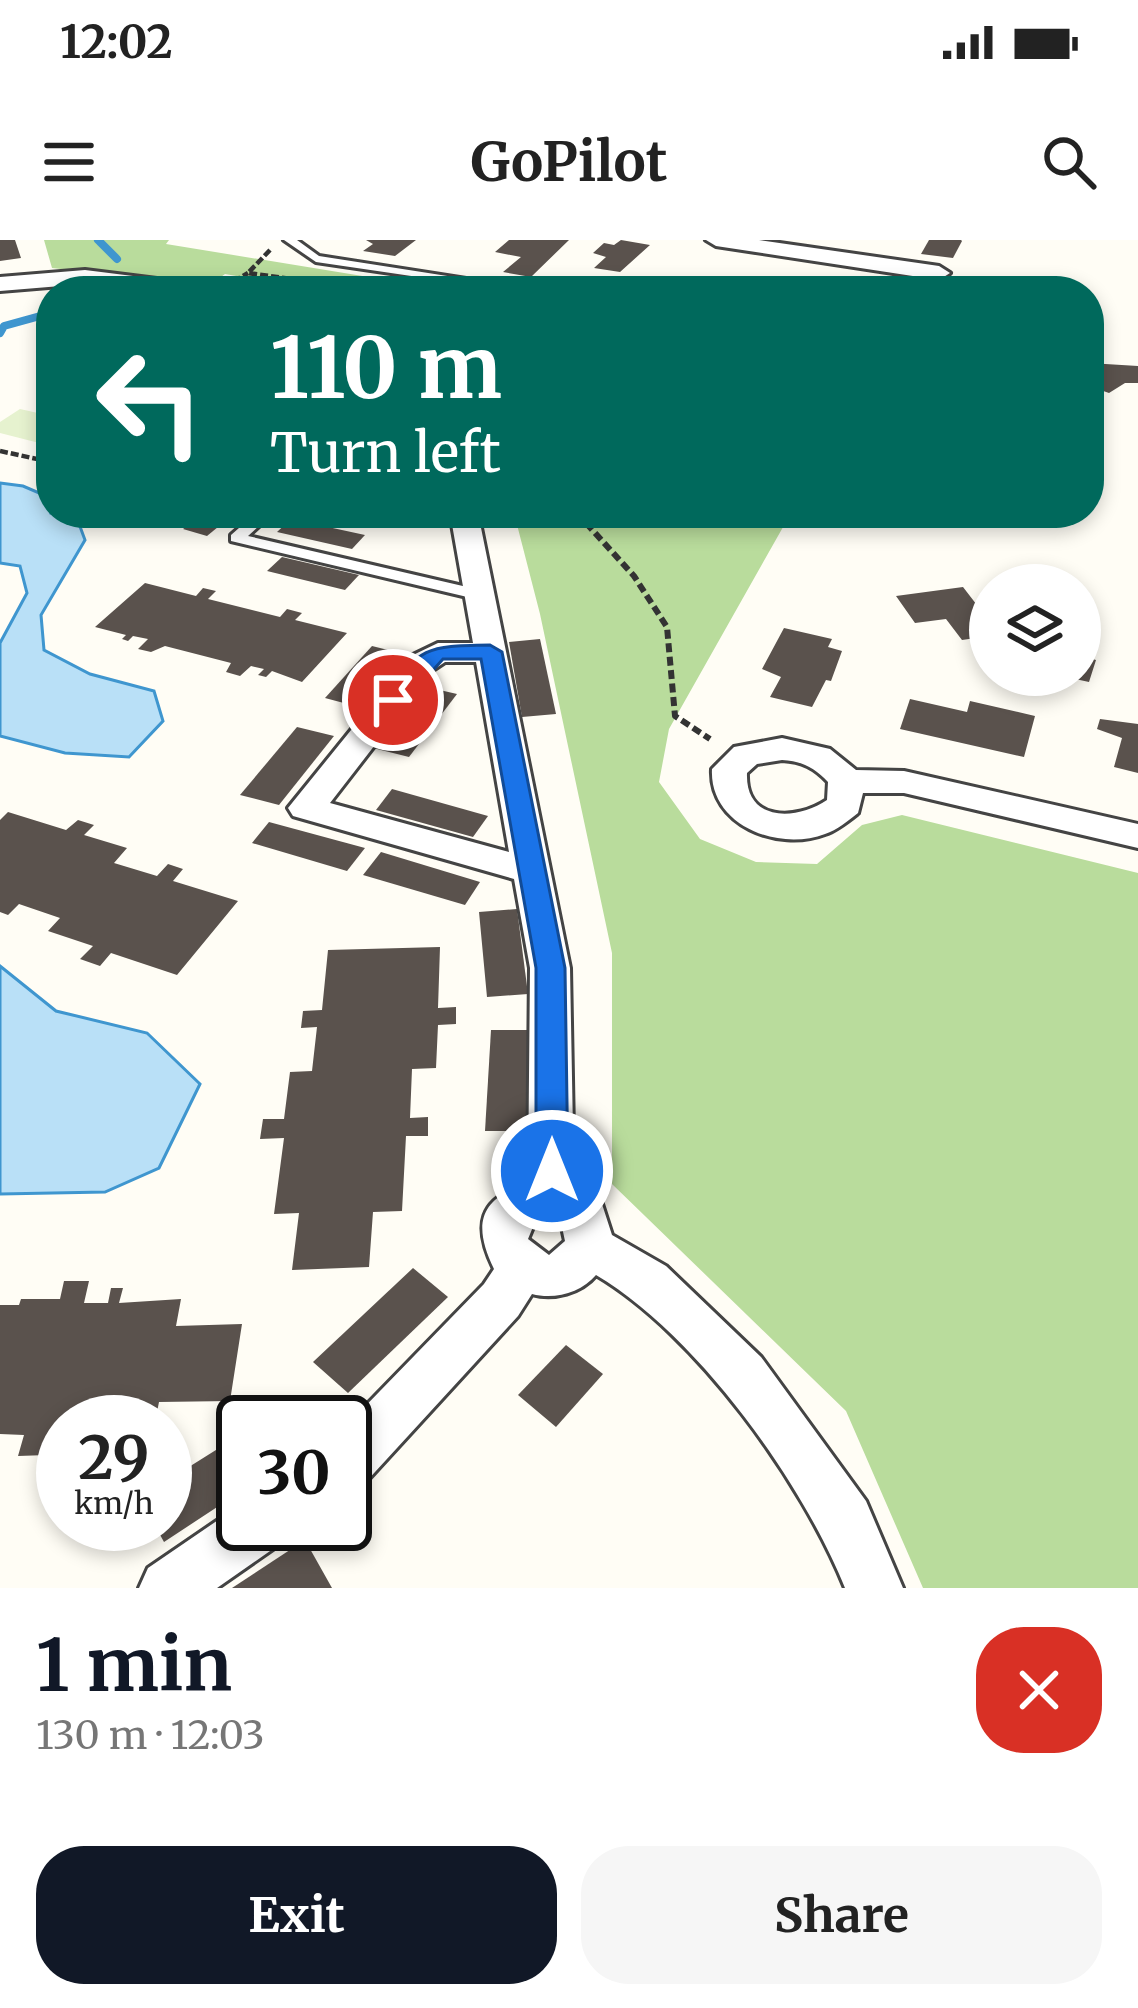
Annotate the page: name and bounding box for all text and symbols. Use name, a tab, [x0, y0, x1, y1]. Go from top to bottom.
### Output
text: 12:02	[60, 14, 173, 70]
text: GoPilot	[471, 128, 667, 196]
icon: menu	[36, 129, 102, 195]
icon: search	[1036, 129, 1102, 195]
text: 110 m	[270, 315, 502, 421]
icon: left	[72, 324, 228, 480]
text: Turn left	[270, 419, 501, 487]
map controls	[969, 564, 1101, 696]
button: layers	[969, 564, 1101, 696]
pin	[342, 649, 444, 751]
icon: arrive	[360, 667, 426, 733]
position arrow	[489, 1108, 615, 1234]
speed limit sign: 30	[216, 1395, 372, 1551]
text: 29	[78, 1420, 150, 1495]
text: km/h	[74, 1484, 154, 1522]
text: 1 min	[36, 1620, 232, 1711]
button: close	[976, 1627, 1102, 1753]
text: 130 m · 12:03	[36, 1711, 265, 1760]
button: Exit	[36, 1846, 557, 1984]
button: Share	[581, 1846, 1102, 1984]

